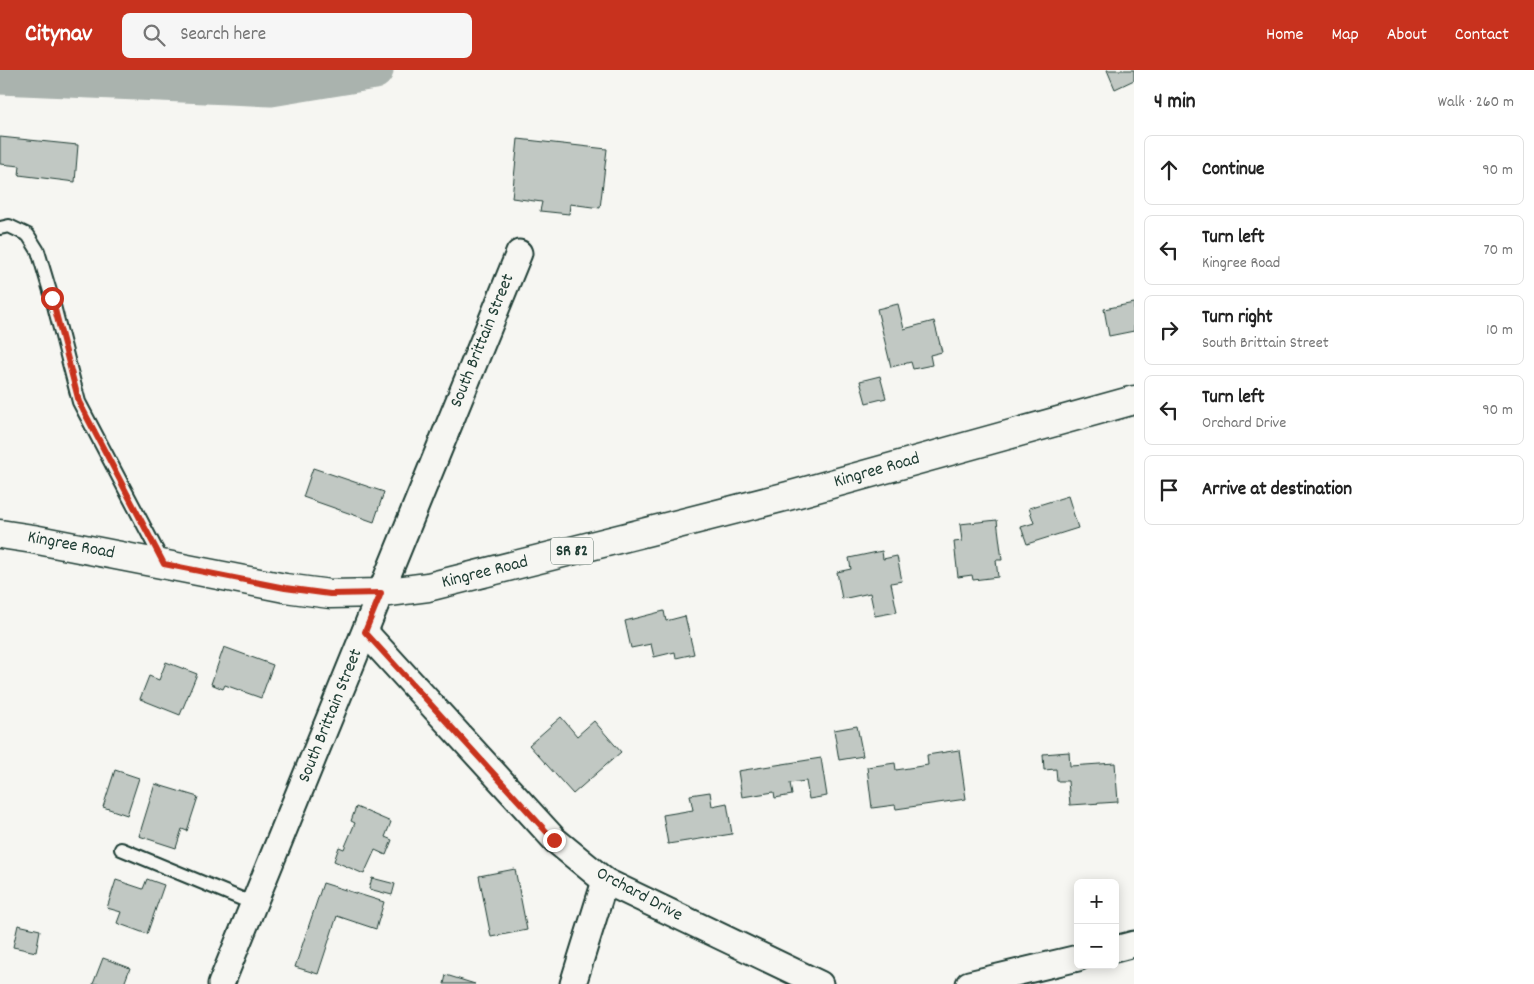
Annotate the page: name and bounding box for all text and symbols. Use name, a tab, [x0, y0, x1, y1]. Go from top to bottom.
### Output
search box	[122, 13, 472, 58]
text: Citynav	[25, 18, 92, 52]
icon: search	[140, 21, 168, 49]
text: Search here	[180, 22, 266, 49]
text: Home	[1266, 23, 1303, 48]
text: Map	[1331, 23, 1359, 48]
text: About	[1387, 23, 1427, 48]
text: Contact	[1455, 23, 1509, 48]
text: 4 min	[1154, 88, 1196, 118]
text: Walk · 260 m	[1438, 91, 1514, 114]
icon: ahead	[1155, 156, 1183, 184]
text: Continue	[1202, 157, 1264, 184]
text: 90 m	[1482, 159, 1513, 182]
text: Turn left	[1202, 225, 1265, 252]
icon: left	[1155, 236, 1183, 264]
text: 70 m	[1483, 239, 1513, 262]
text: Kingree Road	[1202, 252, 1280, 275]
street label: South Brittain Street	[445, 270, 521, 412]
route start	[41, 287, 64, 310]
text: Turn right	[1202, 305, 1273, 332]
icon: right	[1155, 316, 1183, 344]
text: 10 m	[1486, 319, 1513, 342]
text: South Brittain Street	[1202, 332, 1329, 355]
text: Turn left	[1202, 385, 1265, 412]
icon: left	[1155, 396, 1183, 424]
text: 90 m	[1482, 399, 1513, 422]
text: Orchard Drive	[1202, 412, 1286, 435]
street label: Kingree Road	[831, 447, 923, 495]
icon: arrive	[1155, 476, 1183, 504]
text: Arrive at destination	[1202, 477, 1352, 504]
street label: Kingree Road	[25, 525, 117, 567]
road number: SR 82	[551, 538, 593, 564]
street label: Kingree Road	[439, 550, 531, 596]
street label: South Brittain Street	[293, 645, 369, 787]
route end	[543, 829, 566, 852]
street label: Orchard Drive	[591, 862, 687, 928]
map controls	[1074, 879, 1119, 969]
button: +	[1074, 879, 1119, 924]
button: −	[1074, 924, 1119, 969]

